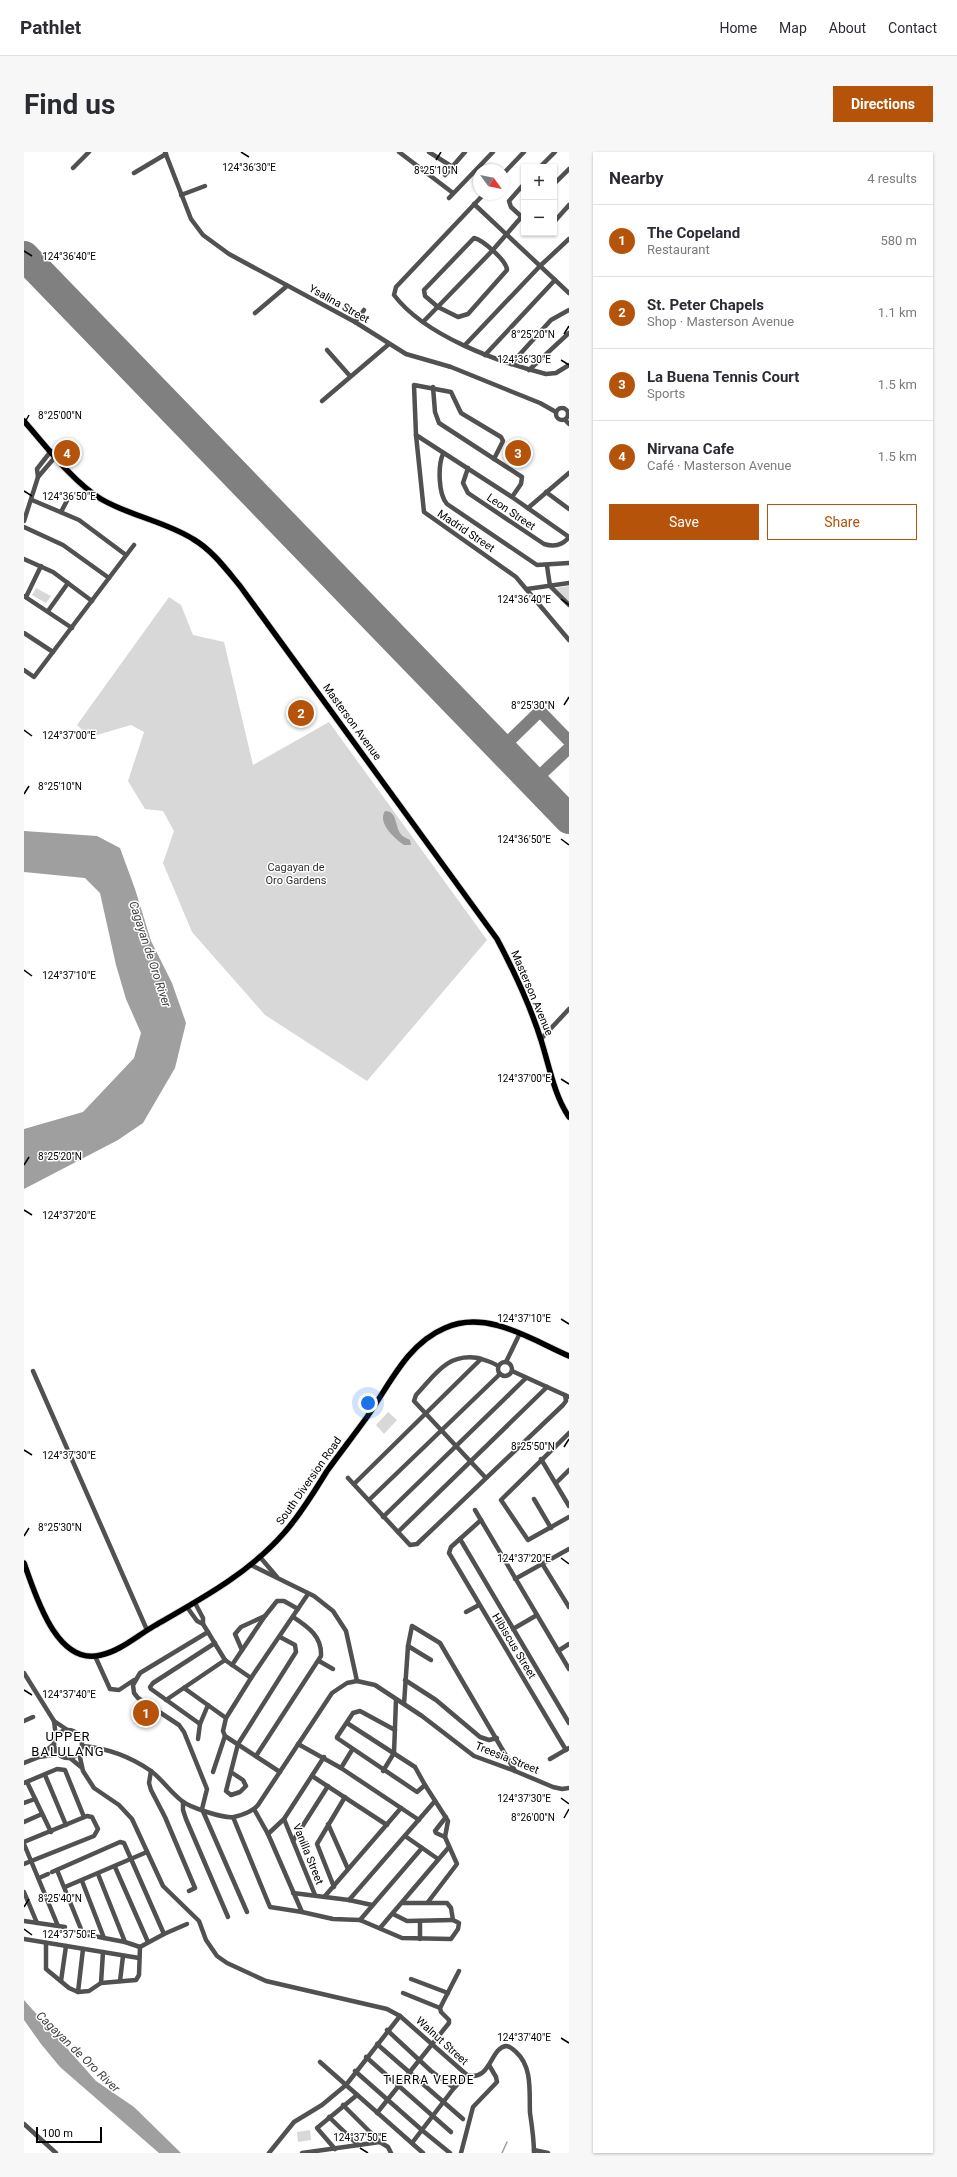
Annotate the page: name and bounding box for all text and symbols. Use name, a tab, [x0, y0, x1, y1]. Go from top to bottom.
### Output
text: Pathlet	[20, 16, 81, 39]
text: Home	[719, 20, 757, 36]
text: Map	[779, 20, 807, 36]
text: About	[829, 20, 866, 36]
text: Contact	[888, 20, 937, 36]
button: Directions	[833, 86, 933, 122]
text: Find us	[24, 88, 115, 121]
text: 124°36'30"E	[222, 162, 276, 173]
north arrow	[473, 164, 509, 200]
map controls	[521, 164, 557, 236]
button: +	[521, 164, 557, 200]
text: 8°25'10"N	[414, 165, 458, 176]
text: Nearby	[609, 168, 664, 188]
text: 4 results	[867, 171, 917, 186]
button: −	[521, 200, 557, 236]
text: The Copeland	[647, 224, 740, 242]
text: 1	[618, 233, 626, 248]
text: 580 m	[880, 233, 917, 248]
text: Restaurant	[647, 242, 710, 257]
text: 124°36'40"E	[42, 251, 96, 262]
street label: Ysalina Street	[306, 282, 372, 326]
text: St. Peter Chapels	[647, 296, 764, 314]
text: 2	[618, 305, 626, 320]
text: 1.1 km	[878, 305, 917, 320]
text: Shop · Masterson Avenue	[647, 314, 794, 329]
text: 8°25'20"N	[511, 329, 555, 340]
text: 124°36'30"E	[497, 354, 551, 365]
text: La Buena Tennis Court	[647, 368, 799, 386]
text: 3	[618, 377, 626, 392]
text: 1.5 km	[878, 377, 917, 392]
text: Sports	[647, 386, 685, 401]
text: 8°25'00"N	[38, 410, 82, 421]
pin: 4	[54, 438, 80, 468]
pin: 3	[505, 438, 531, 468]
text: Nirvana Cafe	[647, 440, 734, 458]
text: 4	[618, 449, 626, 464]
text: 1.5 km	[878, 449, 917, 464]
text: Café · Masterson Avenue	[647, 458, 791, 473]
text: 124°36'50"E	[42, 491, 96, 502]
street label: Leon Street	[484, 491, 538, 533]
button: Save	[609, 504, 759, 540]
button: Share	[767, 504, 917, 540]
street label: Madrid Street	[435, 507, 497, 555]
text: 124°36'40"E	[497, 594, 551, 605]
street label: Masterson Avenue	[320, 681, 384, 763]
pin: 2	[288, 698, 314, 728]
text: 8°25'30"N	[511, 700, 555, 711]
text: 124°37'00"E	[42, 730, 96, 741]
text: 8°25'10"N	[38, 781, 82, 792]
text: 124°36'50"E	[497, 834, 551, 845]
park label: Cagayan de Oro Gardens	[265, 861, 327, 887]
water label: Cagayan de Oro River	[126, 899, 174, 1010]
street label: Masterson Avenue	[508, 949, 556, 1038]
text: 124°37'10"E	[42, 970, 96, 981]
text: 124°37'00"E	[497, 1073, 551, 1084]
text: 8°25'20"N	[38, 1151, 82, 1162]
text: 124°37'20"E	[42, 1210, 96, 1221]
text: 124°37'10"E	[497, 1313, 551, 1324]
your location	[358, 1393, 378, 1413]
street label: South Diversion Road	[274, 1434, 344, 1528]
text: 8°25'50"N	[511, 1441, 555, 1452]
text: 124°37'30"E	[42, 1450, 96, 1461]
text: 8°25'30"N	[38, 1522, 82, 1533]
text: 124°37'20"E	[497, 1553, 551, 1564]
street label: Hibiscus Street	[489, 1611, 539, 1682]
text: 124°37'40"E	[42, 1689, 96, 1700]
pin: 1	[133, 1698, 159, 1728]
district label: UPPER BALULANG	[31, 1729, 105, 1759]
street label: Treesia Street	[473, 1739, 541, 1777]
text: 124°37'30"E	[497, 1793, 551, 1804]
text: 8°26'00"N	[511, 1812, 555, 1823]
street label: Vanilla Street	[290, 1822, 326, 1887]
text: 8°25'40"N	[38, 1893, 82, 1904]
text: 124°37'50"E	[42, 1929, 96, 1940]
water label: Cagayan de Oro River	[33, 2009, 123, 2096]
street label: Walnut Street	[413, 2014, 471, 2068]
text: 124°37'40"E	[497, 2032, 551, 2043]
district label: TIERRA VERDE	[383, 2073, 475, 2087]
scale bar	[36, 2125, 102, 2144]
text: 100 m	[42, 2127, 73, 2140]
text: 124°37'50"E	[333, 2132, 387, 2143]

